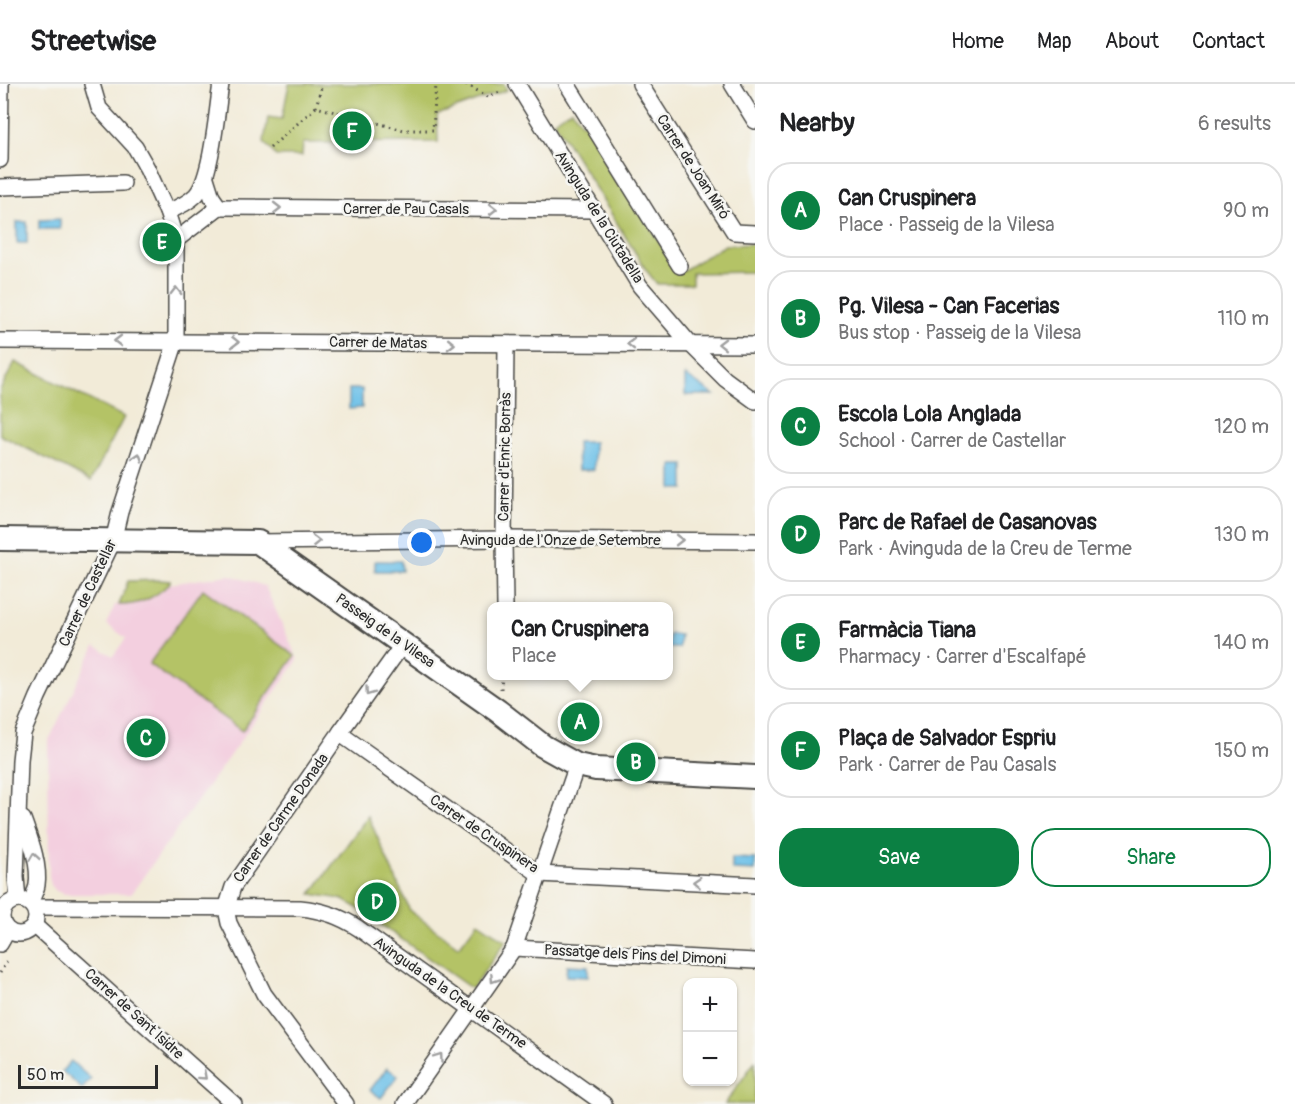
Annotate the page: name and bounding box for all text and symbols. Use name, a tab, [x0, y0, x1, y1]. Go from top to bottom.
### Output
text: Streetwise	[30, 24, 156, 59]
text: Home	[951, 28, 1004, 55]
text: Map	[1037, 28, 1072, 55]
text: About	[1105, 28, 1159, 55]
text: Contact	[1192, 28, 1265, 55]
text: Nearby	[779, 107, 855, 139]
pin: F	[332, 108, 372, 154]
street label: Carrer de Joan Miró	[652, 111, 734, 223]
text: 6 results	[1198, 111, 1271, 136]
street label: Avinguda de la Ciutadella	[550, 147, 648, 287]
text: Can Cruspinera	[838, 184, 976, 212]
text: A	[794, 198, 807, 223]
text: 90 m	[1223, 198, 1269, 223]
street label: Carrer de Pau Casals	[343, 200, 469, 219]
one-way arrow	[273, 202, 282, 214]
one-way arrow	[489, 203, 498, 215]
text: Place · Passeig de la Vilesa	[838, 212, 1055, 237]
pin: E	[142, 220, 182, 264]
one-way arrow	[170, 286, 182, 295]
text: Pg. Vilesa - Can Facerias	[838, 292, 1059, 320]
text: B	[795, 306, 806, 331]
text: 110 m	[1218, 306, 1269, 331]
text: Bus stop · Passeig de la Vilesa	[838, 320, 1081, 345]
street label: Carrer de Matas	[329, 333, 427, 353]
one-way arrow	[113, 335, 122, 347]
one-way arrow	[230, 336, 239, 348]
one-way arrow	[446, 338, 455, 350]
one-way arrow	[627, 338, 636, 350]
one-way arrow	[718, 338, 727, 351]
street label: Carrer d'Enric Borràs	[494, 392, 516, 522]
text: Escola Lola Anglada	[838, 400, 1021, 428]
text: C	[794, 414, 807, 439]
text: 120 m	[1214, 414, 1269, 439]
text: School · Carrer de Castellar	[838, 428, 1066, 453]
one-way arrow	[131, 452, 144, 463]
text: Parc de Rafael de Casanovas	[838, 508, 1097, 536]
text: D	[794, 522, 807, 547]
text: 130 m	[1214, 522, 1269, 547]
your location	[407, 528, 436, 557]
street label: Avinguda de l'Onze de Setembre	[459, 531, 661, 550]
one-way arrow	[675, 534, 684, 546]
one-way arrow	[312, 535, 321, 547]
street label: Carrer de Castellar	[55, 536, 122, 650]
text: Park · Avinguda de la Creu de Terme	[838, 536, 1132, 561]
street label: Passeig de la Vilesa	[332, 590, 438, 672]
popup	[487, 602, 673, 680]
text: Can Cruspinera	[511, 615, 649, 643]
text: Farmàcia Tiana	[838, 616, 976, 644]
text: E	[795, 630, 806, 655]
text: 140 m	[1214, 630, 1269, 655]
text: Place	[511, 643, 556, 668]
text: Pharmacy · Carrer d'Escalfapé	[838, 644, 1087, 669]
one-way arrow	[365, 685, 376, 696]
pin: A	[560, 700, 600, 744]
pin: C	[126, 716, 166, 760]
text: Plaça de Salvador Espriu	[838, 724, 1056, 752]
text: F	[794, 738, 807, 763]
text: 150 m	[1215, 738, 1269, 763]
pin: B	[616, 740, 656, 784]
street label: Carrer de Carme Donada	[229, 750, 333, 886]
text: Park · Carrer de Pau Casals	[838, 752, 1056, 777]
street label: Carrer de Cruspinera	[426, 790, 542, 878]
button: Save	[779, 828, 1019, 887]
button: Share	[1031, 828, 1271, 887]
one-way arrow	[28, 852, 40, 861]
one-way arrow	[692, 876, 701, 889]
pin: D	[358, 880, 397, 924]
street label: Avinguda de la Creu de Terme	[370, 933, 531, 1054]
street label: Passatge dels Pins del Dimoni	[544, 941, 727, 969]
street label: Carrer de Sant Isidre	[80, 964, 188, 1064]
one-way arrow	[490, 972, 501, 983]
map controls	[683, 978, 737, 1086]
button: +	[683, 978, 737, 1032]
button: −	[683, 1032, 737, 1086]
one-way arrow	[432, 1052, 443, 1063]
scale bar	[18, 1062, 158, 1090]
text: 50 m	[27, 1065, 64, 1085]
one-way arrow	[196, 1069, 207, 1080]

